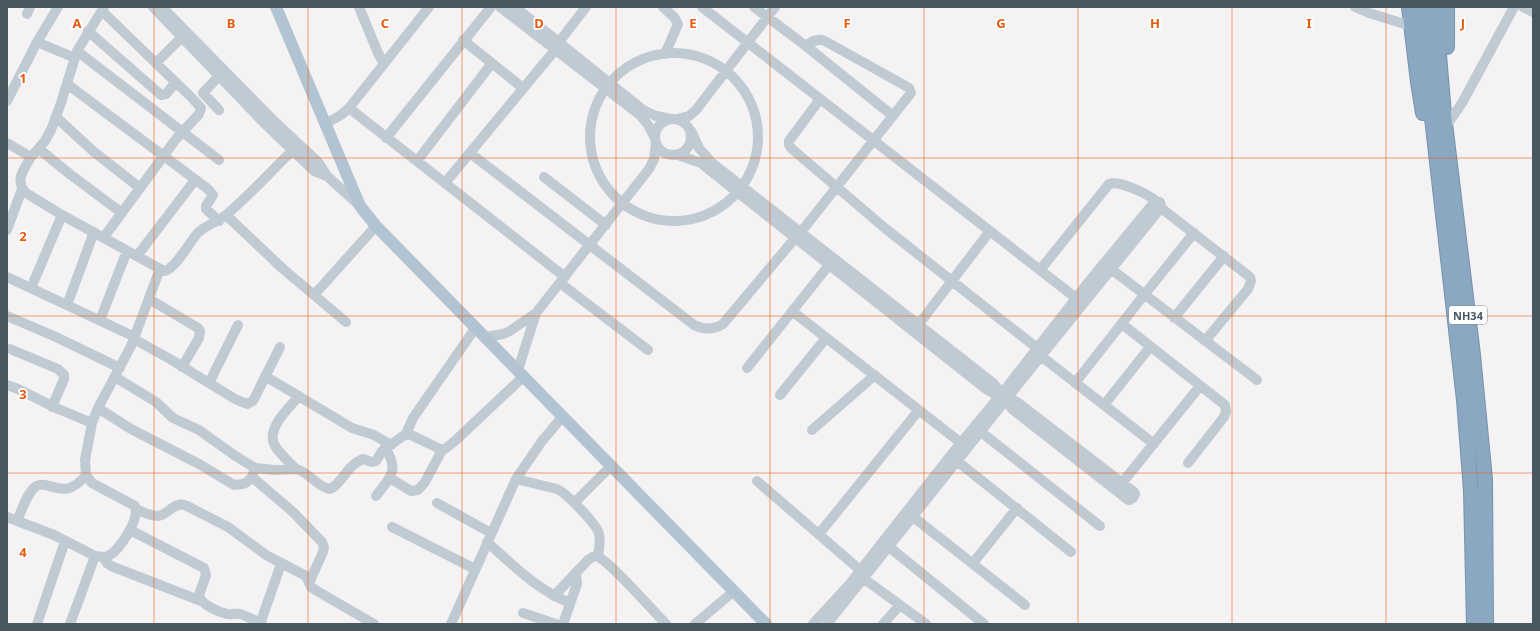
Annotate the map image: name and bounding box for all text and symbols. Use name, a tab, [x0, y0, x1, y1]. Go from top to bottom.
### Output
text: A	[73, 14, 82, 32]
text: B	[227, 14, 235, 32]
text: C	[381, 14, 389, 32]
text: D	[534, 14, 544, 32]
text: E	[689, 14, 697, 32]
text: F	[843, 14, 851, 32]
text: G	[996, 14, 1006, 32]
text: H	[1150, 14, 1160, 32]
text: I	[1306, 14, 1312, 32]
text: J	[1460, 14, 1465, 32]
text: 1	[19, 69, 27, 87]
text: 2	[19, 227, 27, 245]
road number: NH34	[1449, 306, 1487, 324]
text: 3	[19, 385, 27, 403]
text: 4	[19, 543, 27, 561]

